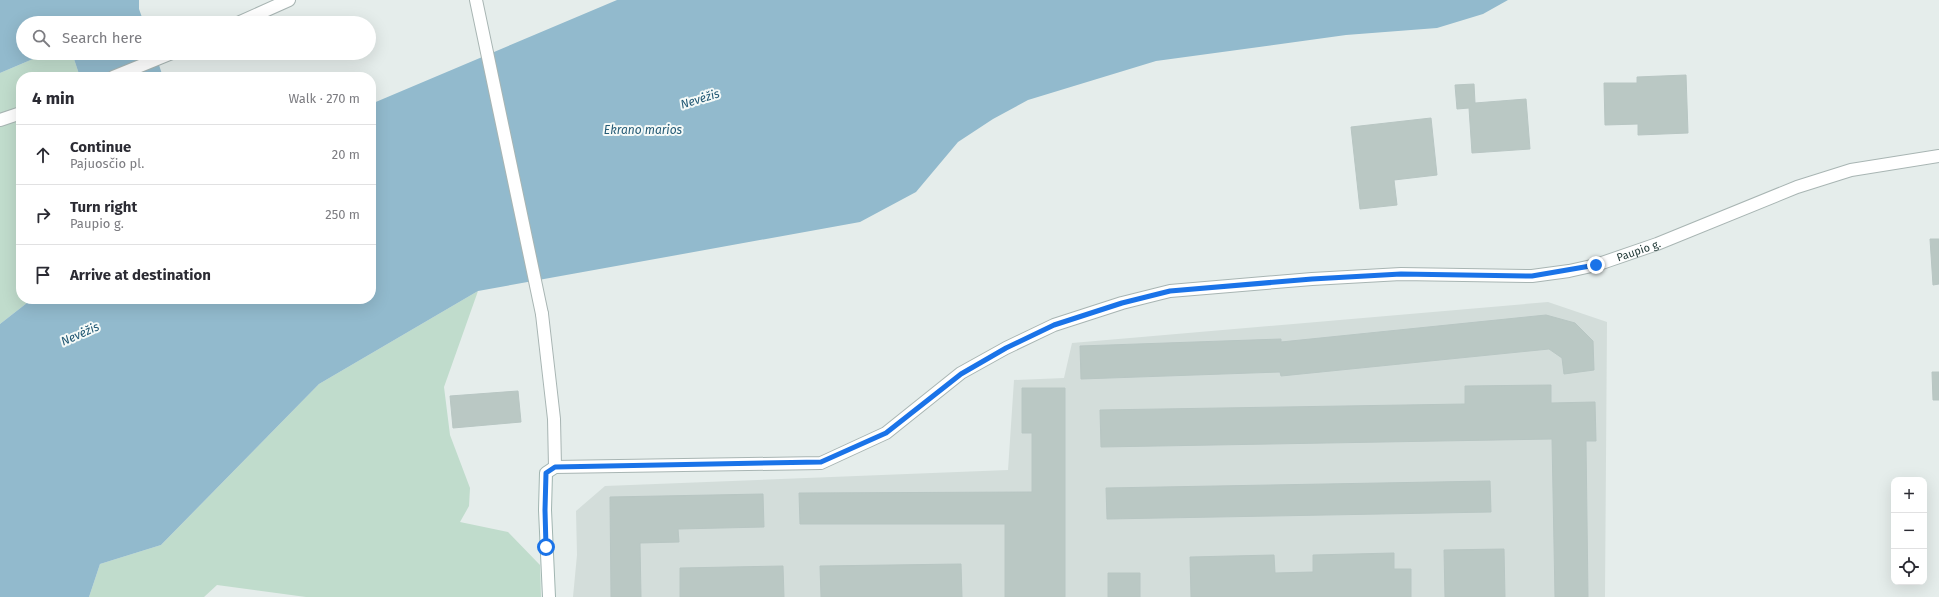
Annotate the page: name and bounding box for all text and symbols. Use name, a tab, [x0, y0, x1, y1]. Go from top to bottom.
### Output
search box	[16, 16, 376, 60]
icon: search	[30, 27, 52, 49]
text: Search here	[62, 29, 142, 47]
water label: Nevėžis	[679, 86, 722, 112]
text: 4 min	[32, 88, 75, 109]
text: Walk · 270 m	[288, 91, 360, 106]
water label: Ekrano marios	[604, 123, 683, 137]
text: Continue	[70, 138, 131, 156]
icon: ahead	[32, 144, 54, 166]
text: 20 m	[332, 147, 360, 162]
text: Pajuosčio pl.	[70, 156, 144, 171]
text: Turn right	[70, 198, 137, 216]
icon: right	[32, 204, 54, 226]
text: 250 m	[325, 207, 360, 222]
text: Paupio g.	[70, 216, 124, 231]
street label: Paupio g.	[1615, 237, 1663, 264]
route end	[1587, 256, 1605, 274]
icon: arrive	[32, 264, 54, 286]
text: Arrive at destination	[70, 266, 211, 284]
water label: Nevėžis	[59, 319, 102, 349]
map controls	[1891, 477, 1927, 585]
button: +	[1891, 477, 1927, 513]
button: −	[1891, 513, 1927, 549]
route start	[537, 538, 555, 556]
button: locate	[1891, 549, 1927, 585]

